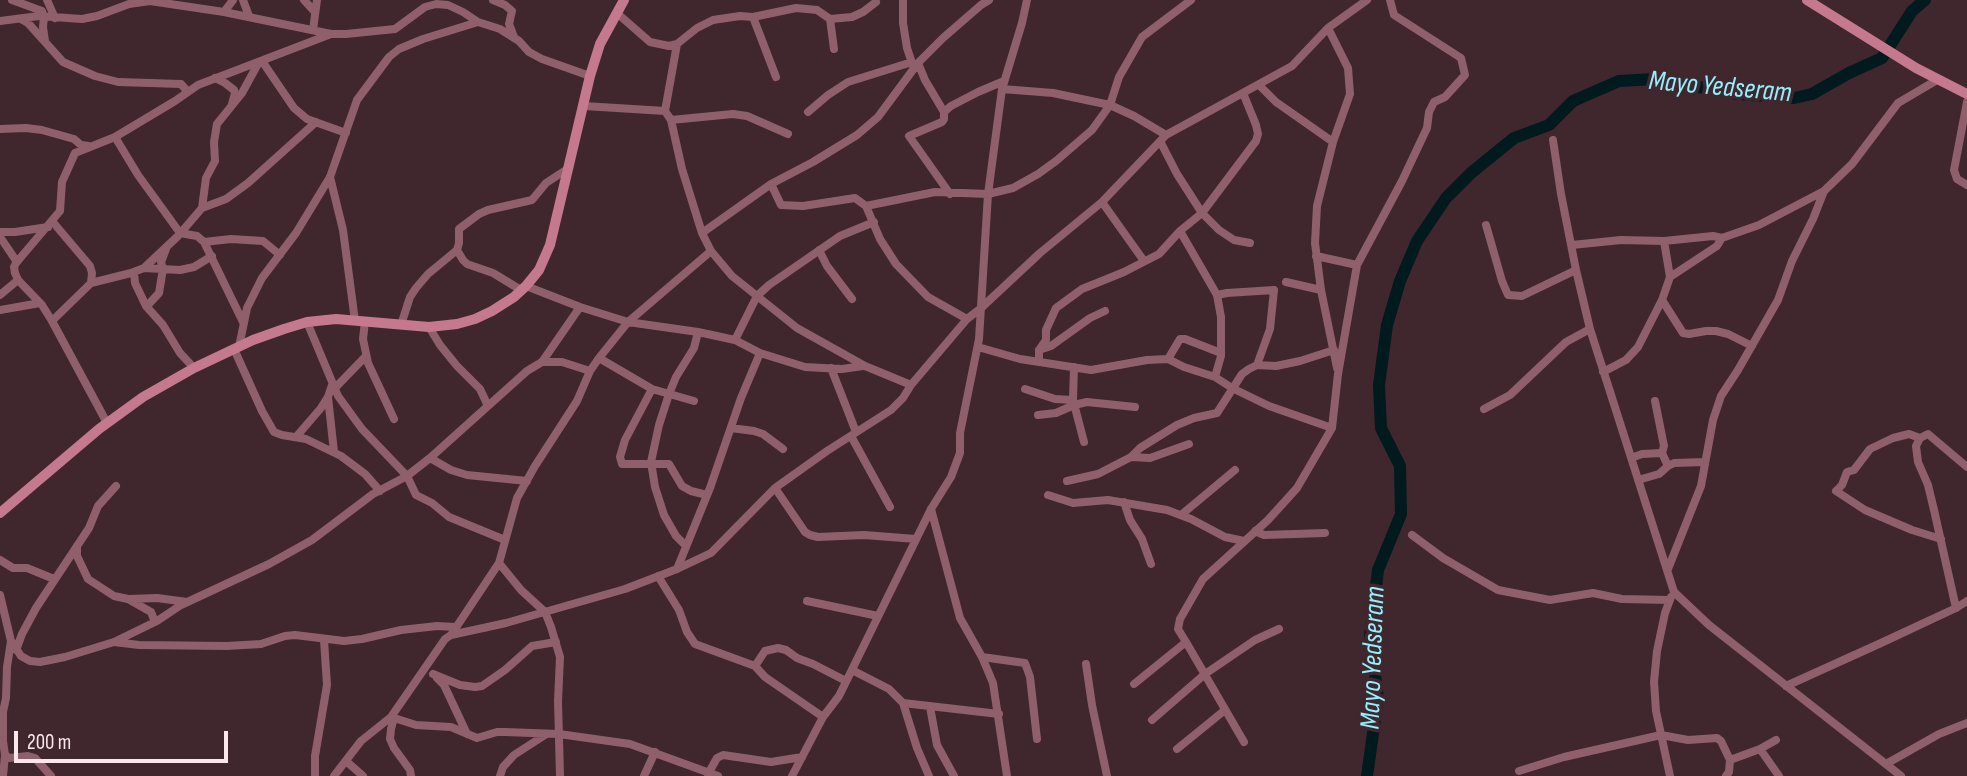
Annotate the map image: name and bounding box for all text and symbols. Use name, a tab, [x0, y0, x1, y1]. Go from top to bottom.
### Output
water label: Mayo Yedseram	[1647, 65, 1793, 111]
water label: Mayo Yedseram	[1355, 586, 1393, 730]
scale bar	[18, 716, 231, 760]
text: 200 m	[27, 730, 71, 755]

